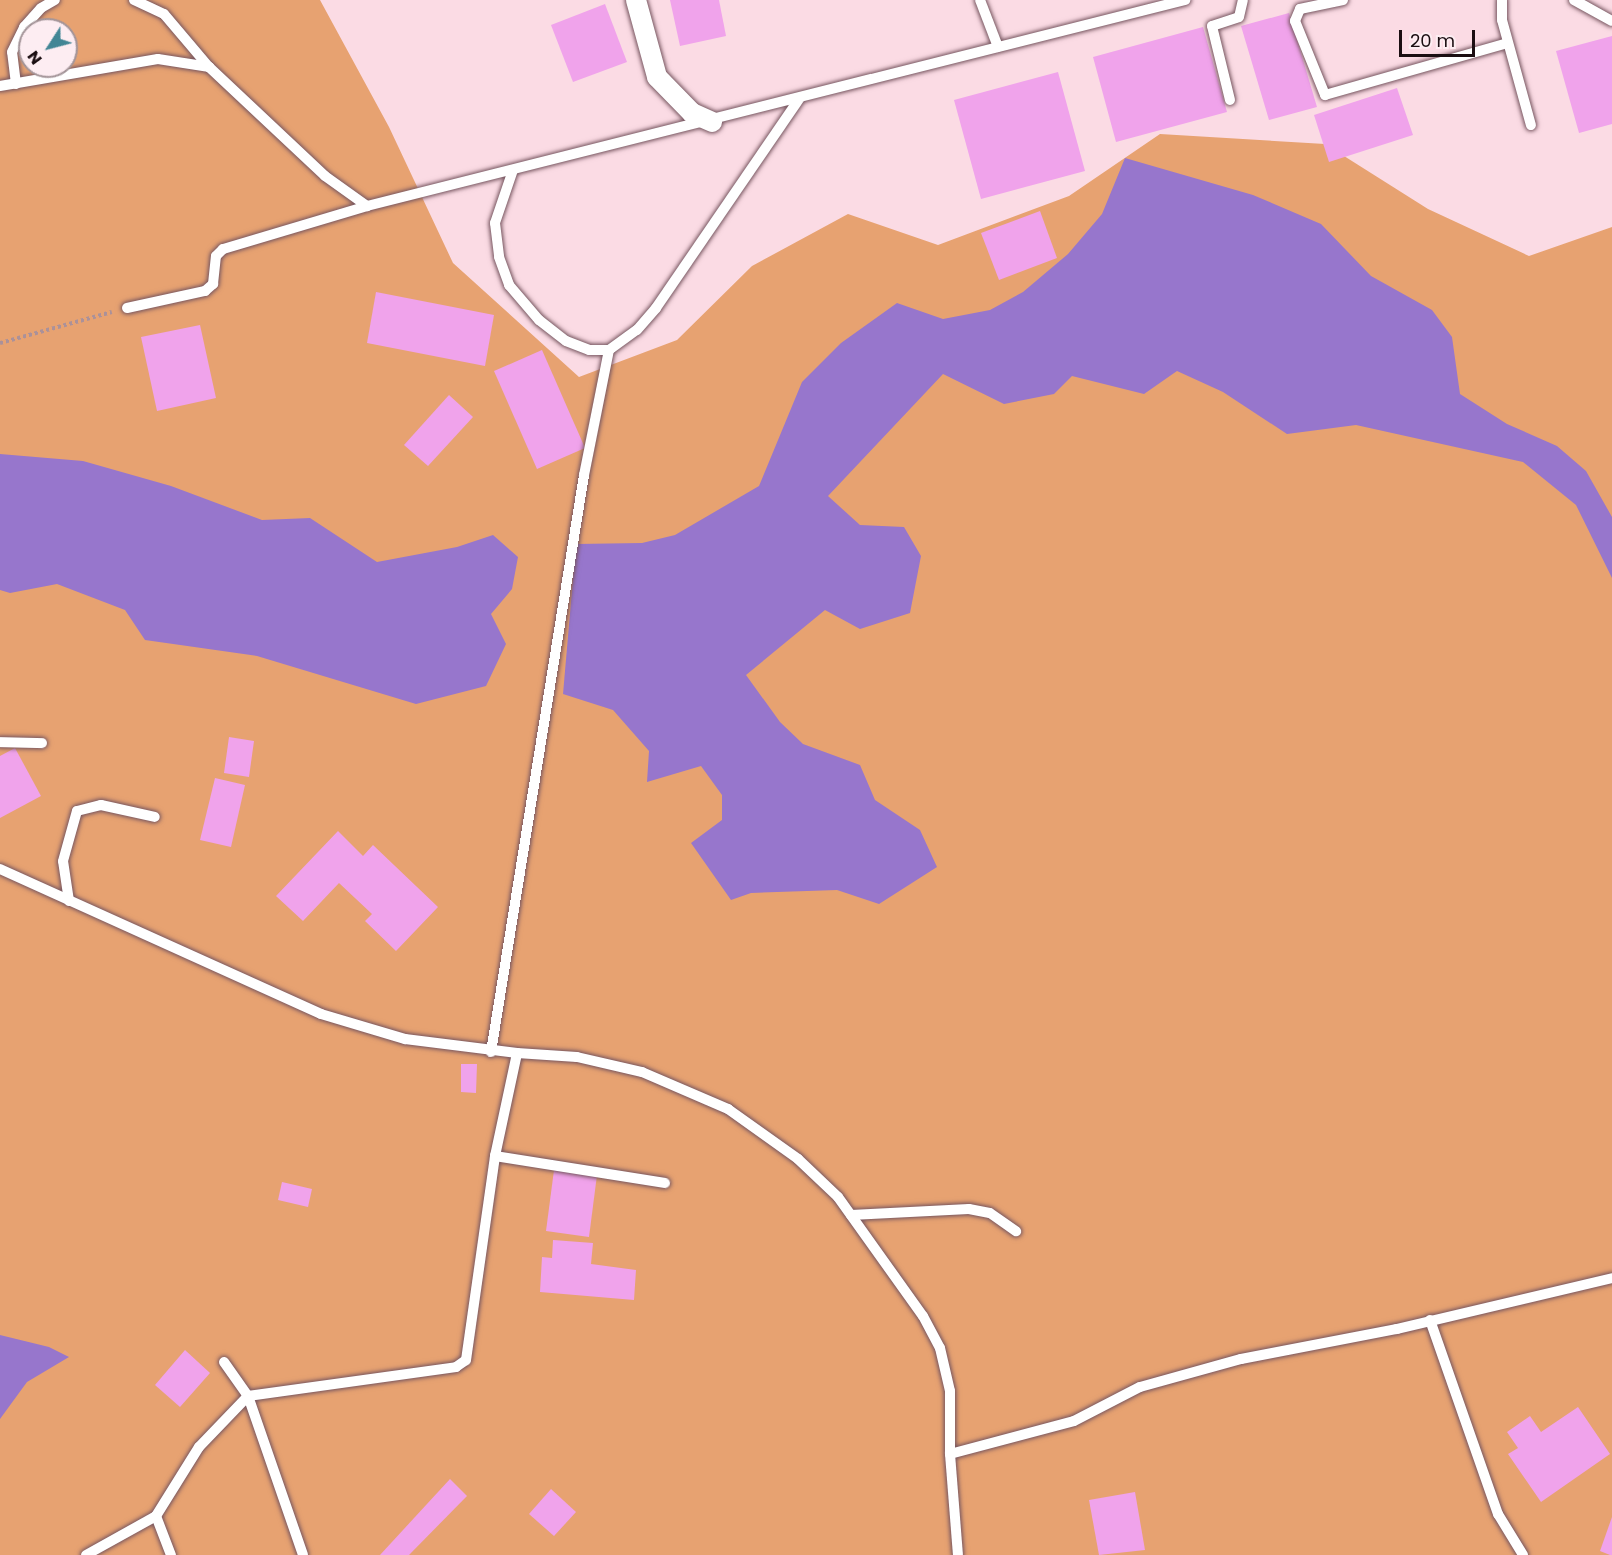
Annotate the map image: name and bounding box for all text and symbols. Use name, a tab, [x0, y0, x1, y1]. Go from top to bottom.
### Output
north arrow	[18, 18, 78, 78]
scale bar	[1402, 18, 1478, 56]
text: 20 m	[1410, 28, 1455, 53]
text: N	[22, 46, 47, 69]

